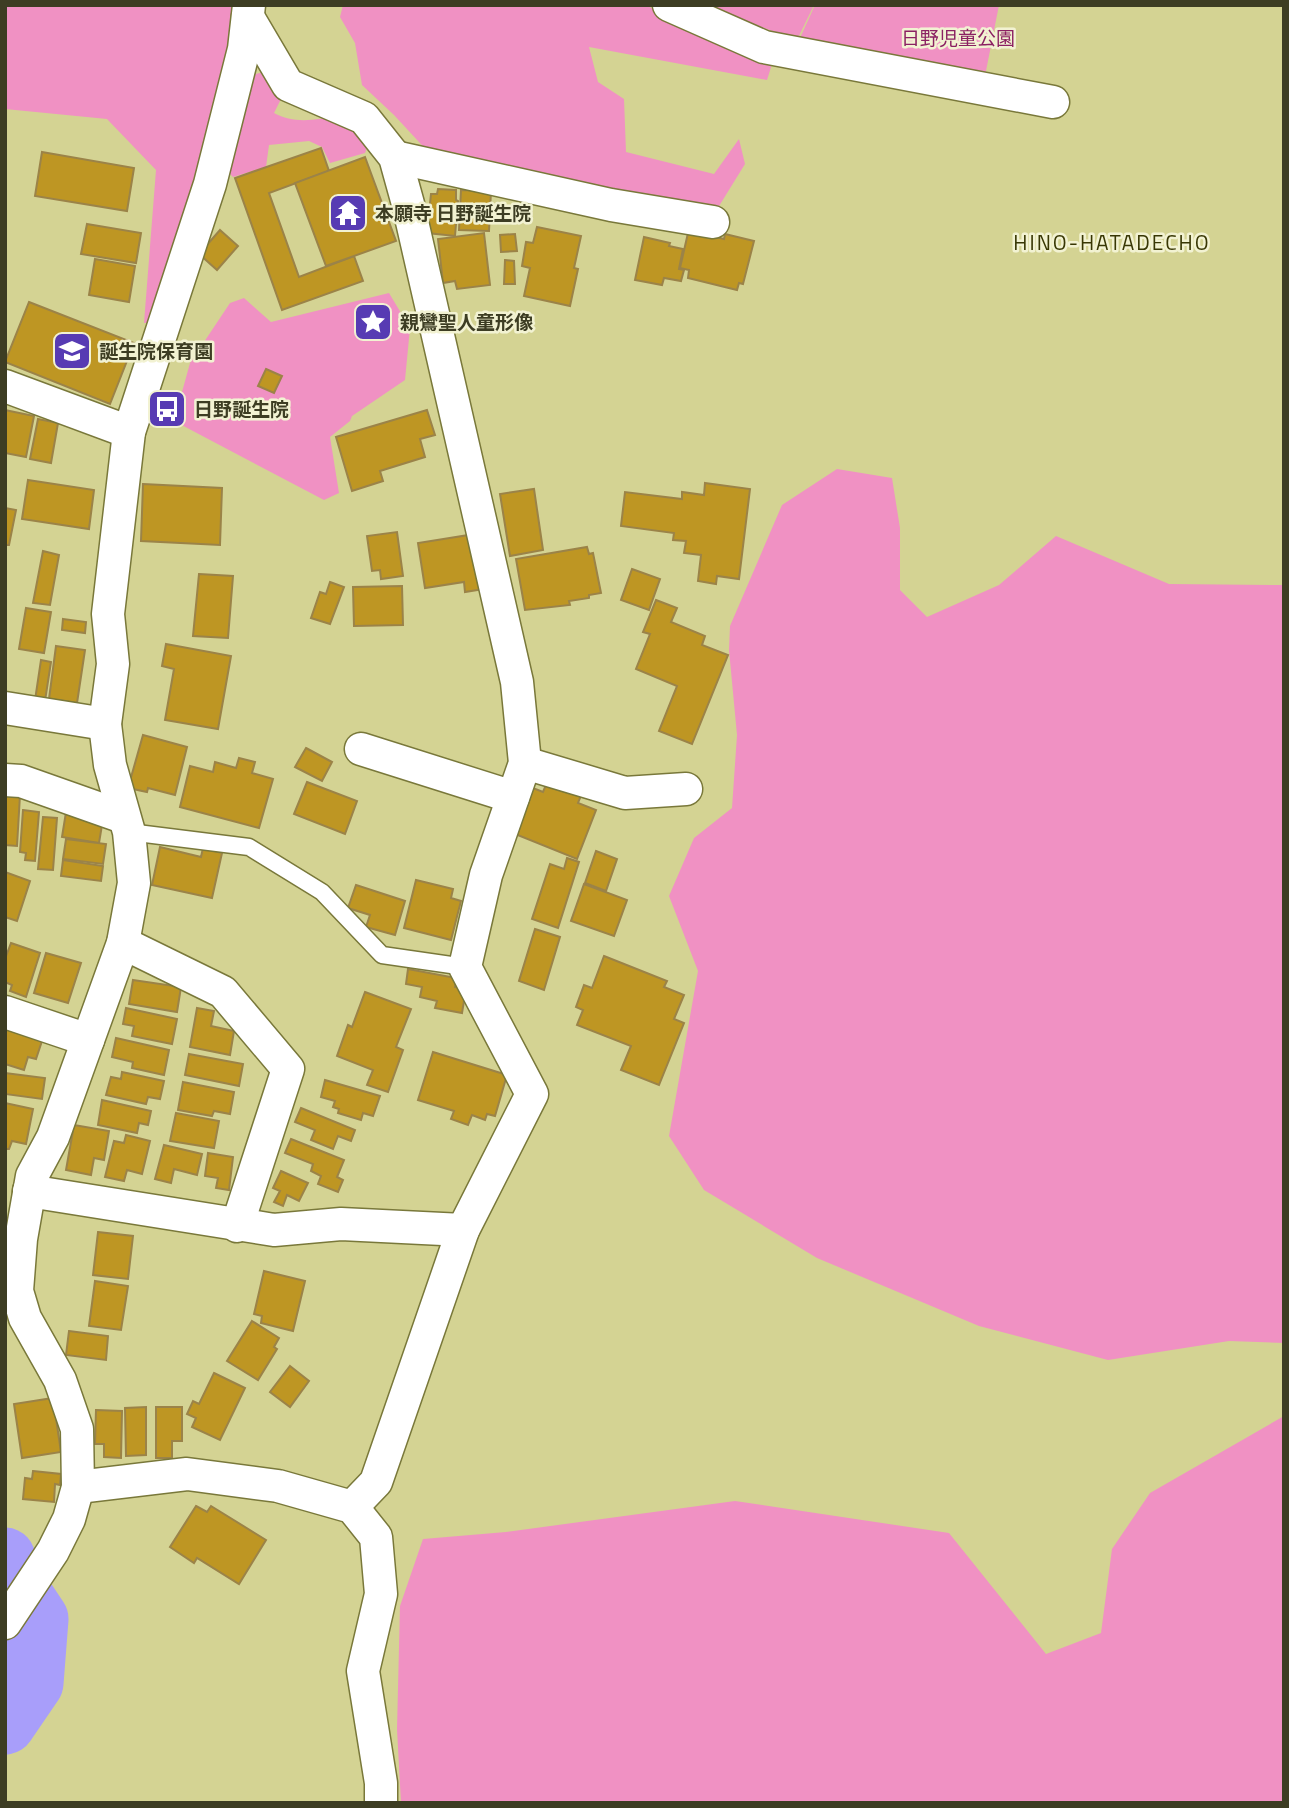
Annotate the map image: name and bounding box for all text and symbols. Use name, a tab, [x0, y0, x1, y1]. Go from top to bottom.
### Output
park label: 日野児童公園	[901, 23, 1015, 52]
temple icon: 本願寺 日野誕生院	[327, 192, 369, 234]
place label: 本願寺 日野誕生院	[375, 198, 531, 227]
district label: HINO-HATADECHO	[1013, 226, 1211, 258]
place icon: 親鸞聖人童形像	[352, 301, 394, 343]
place label: 親鸞聖人童形像	[400, 307, 533, 336]
school or university icon: 誕生院保育園	[51, 330, 93, 372]
place label: 誕生院保育園	[99, 336, 213, 365]
bus stop icon: 日野誕生院	[146, 388, 188, 430]
place label: 日野誕生院	[194, 394, 289, 423]

